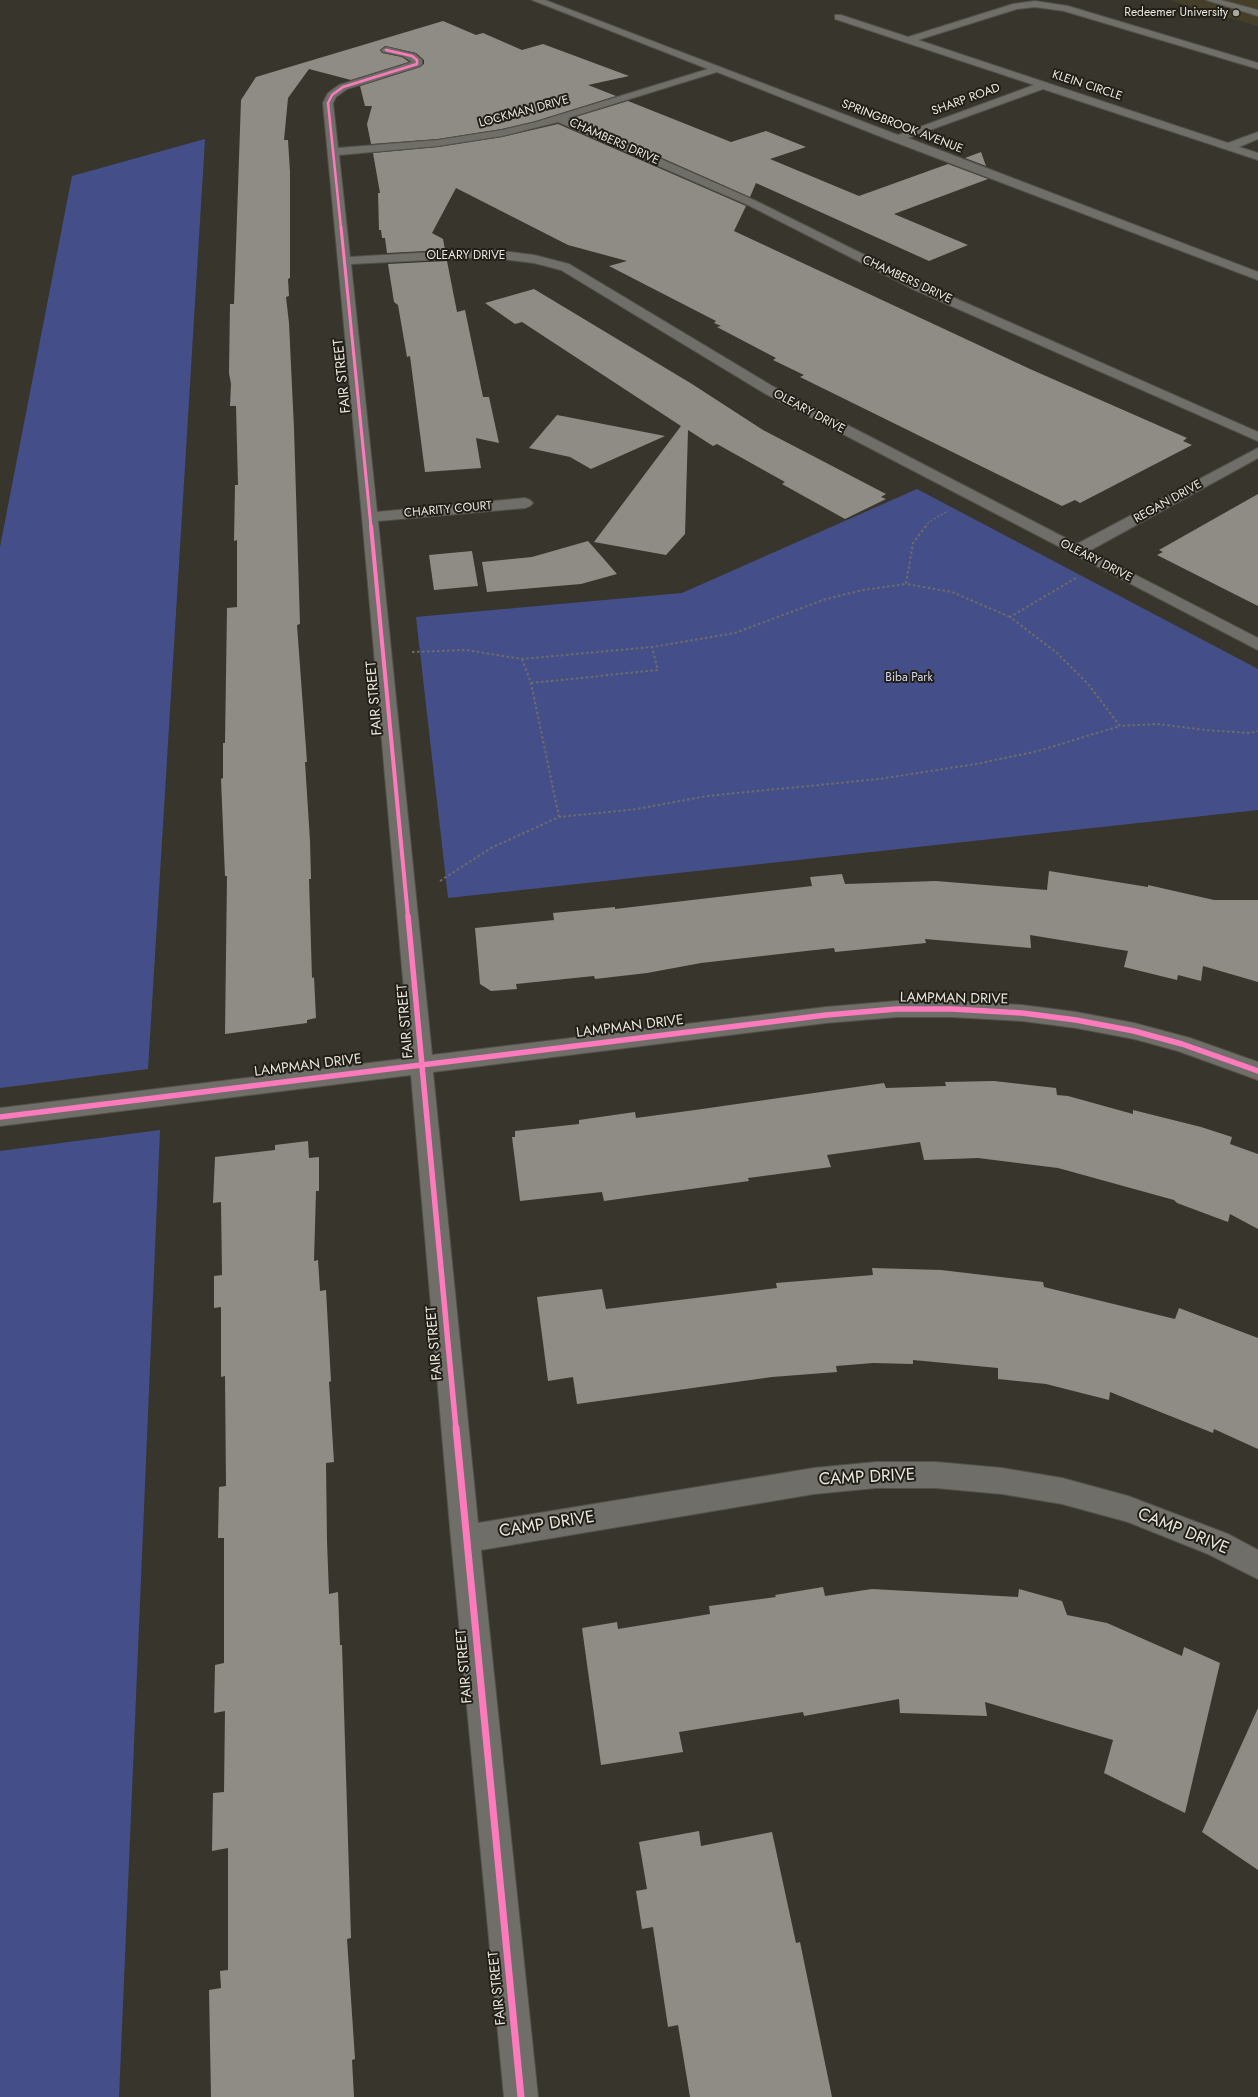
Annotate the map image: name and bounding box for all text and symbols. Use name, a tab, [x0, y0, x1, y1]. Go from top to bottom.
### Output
place label: Redeemer University	[1124, 6, 1228, 20]
marker: Redeemer University	[1231, 8, 1241, 18]
street label: KLEIN CIRCLE	[1050, 68, 1124, 104]
street label: SHARP ROAD	[930, 81, 1002, 119]
street label: LOCKMAN DRIVE	[478, 93, 570, 131]
street label: SPRINGBROOK AVENUE	[839, 97, 965, 157]
street label: CHAMBERS DRIVE	[567, 116, 661, 168]
street label: OLEARY DRIVE	[427, 249, 505, 263]
street label: CHAMBERS DRIVE	[860, 253, 954, 307]
street label: FAIR STREET	[331, 338, 355, 414]
street label: OLEARY DRIVE	[771, 387, 847, 437]
street label: REGAN DRIVE	[1132, 477, 1204, 527]
street label: CHARITY COURT	[403, 499, 493, 521]
street label: OLEARY DRIVE	[1058, 537, 1134, 585]
street label: FAIR STREET	[363, 660, 387, 736]
park label: Biba Park	[885, 671, 933, 685]
street label: FAIR STREET	[394, 983, 418, 1059]
street label: LAMPMAN DRIVE	[900, 990, 1008, 1008]
street label: LAMPMAN DRIVE	[575, 1012, 685, 1042]
street label: LAMPMAN DRIVE	[253, 1051, 363, 1081]
street label: FAIR STREET	[423, 1305, 447, 1381]
street label: CAMP DRIVE	[818, 1465, 916, 1491]
street label: CAMP DRIVE	[1134, 1504, 1232, 1560]
street label: CAMP DRIVE	[498, 1507, 596, 1543]
street label: FAIR STREET	[453, 1628, 477, 1704]
street label: FAIR STREET	[486, 1950, 510, 2026]

